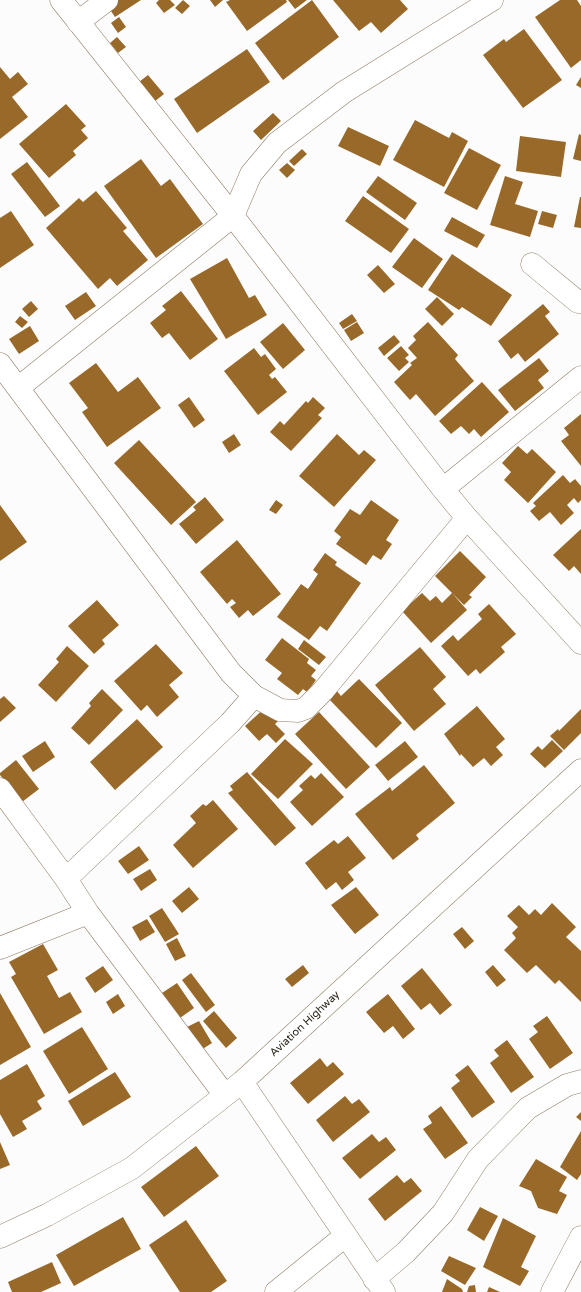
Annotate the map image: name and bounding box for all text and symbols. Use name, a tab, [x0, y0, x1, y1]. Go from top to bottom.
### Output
street label: Aviation Highway	[267, 988, 343, 1060]

